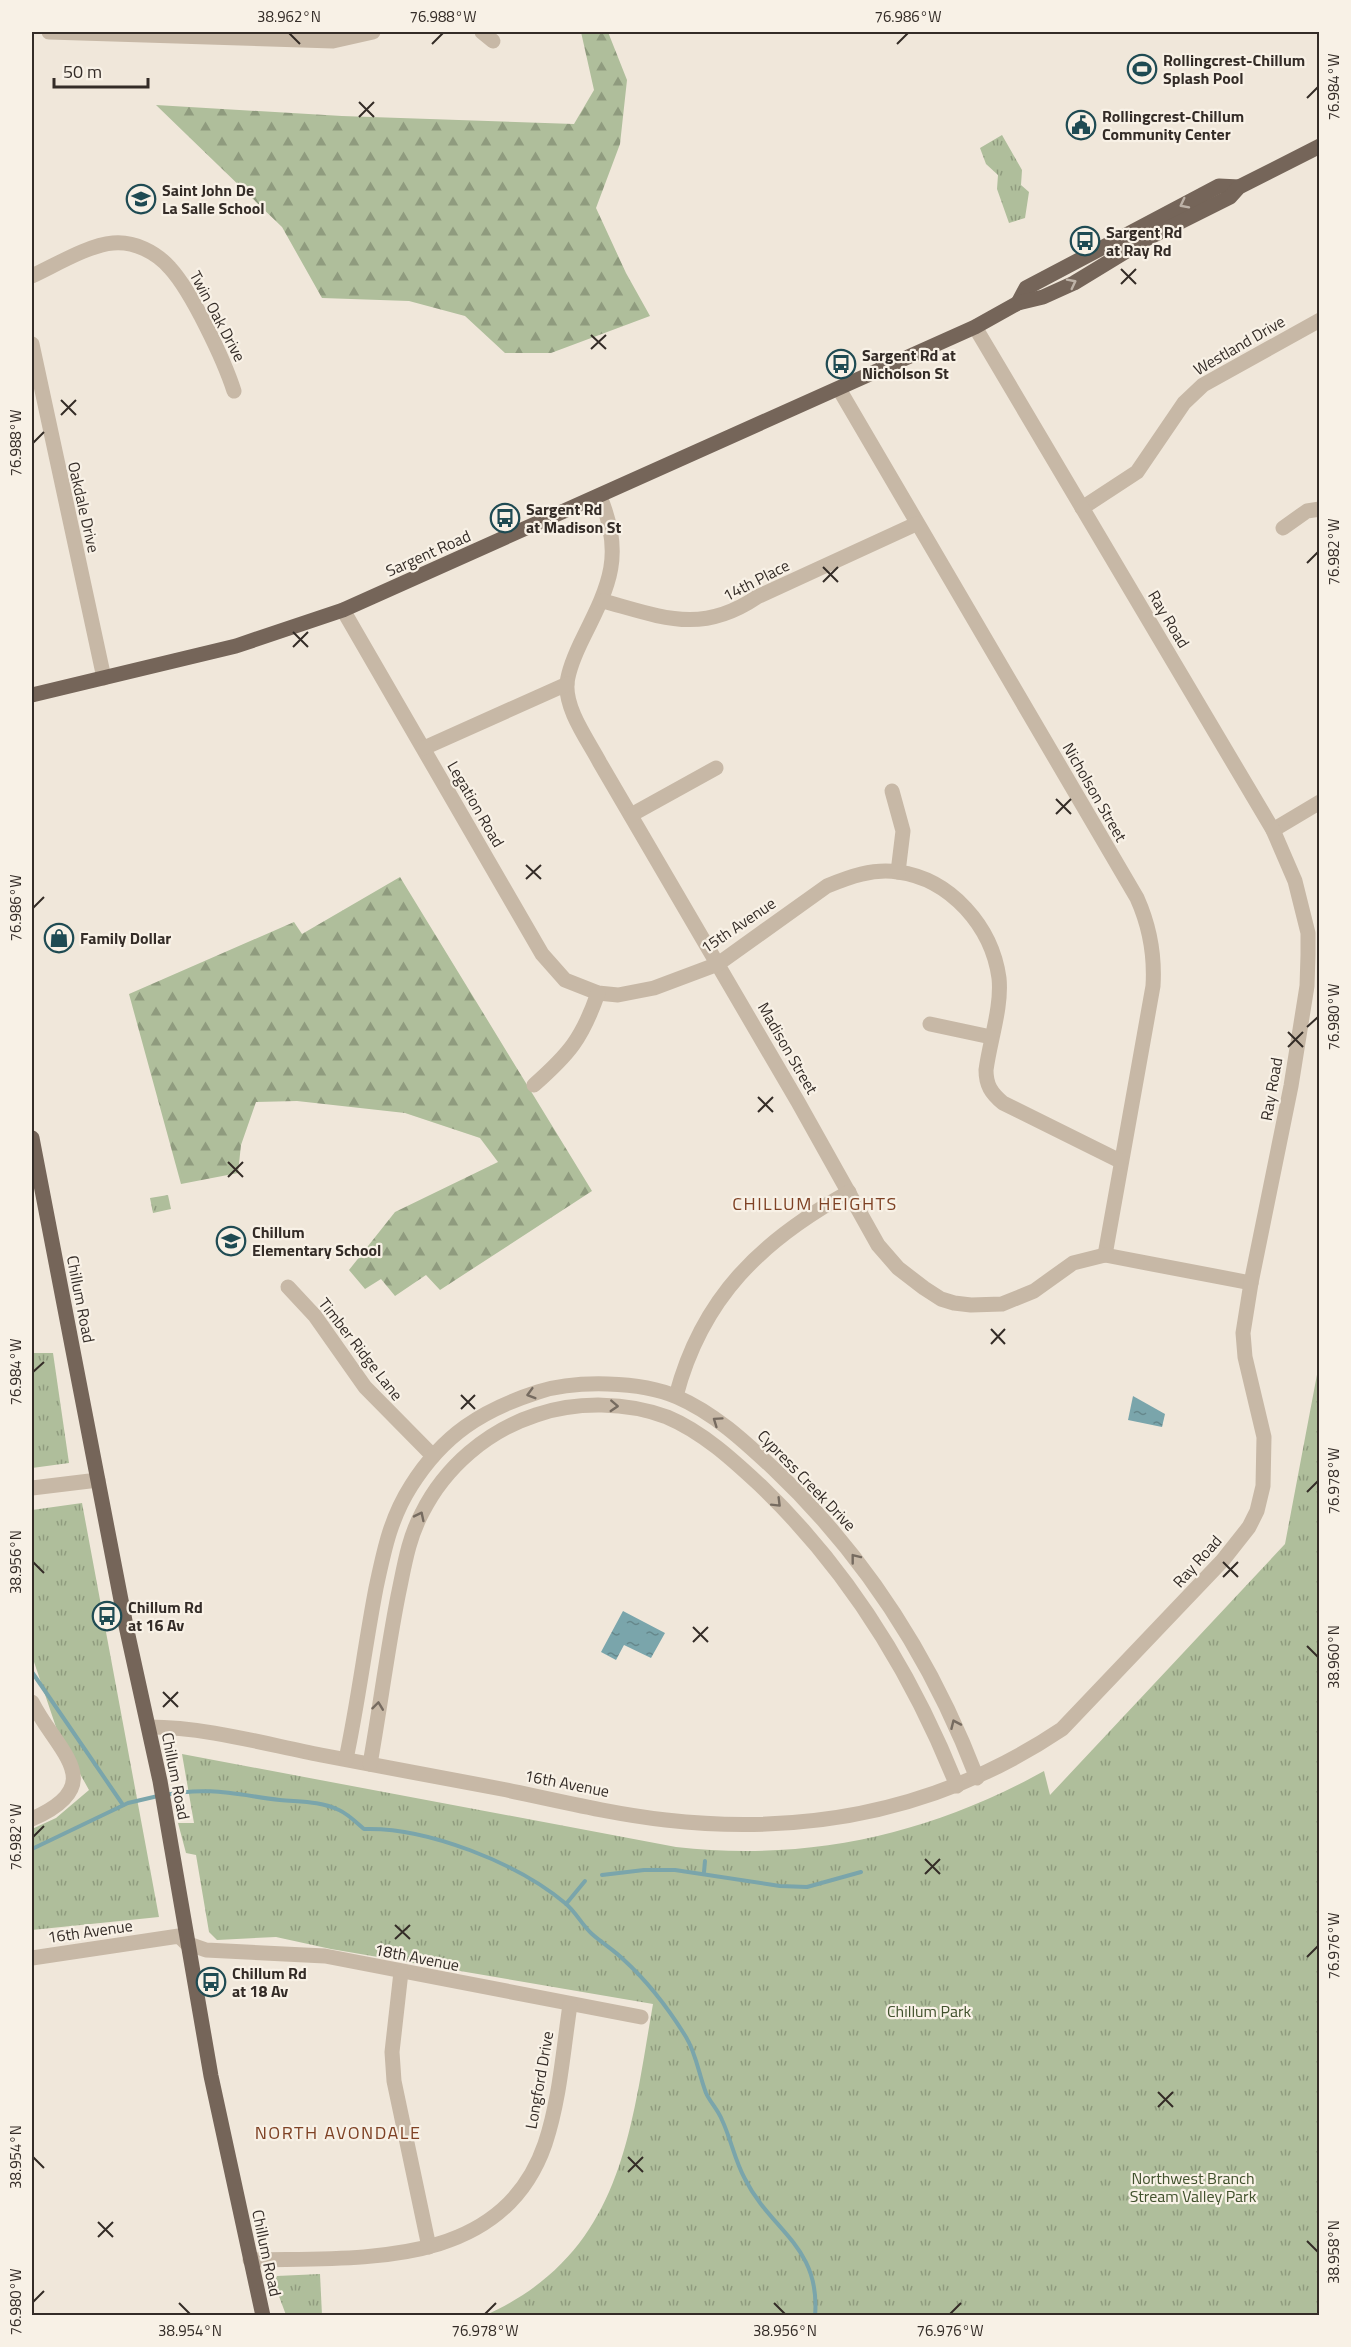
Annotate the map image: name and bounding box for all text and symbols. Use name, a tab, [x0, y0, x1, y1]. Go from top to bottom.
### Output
text: 38.962°N	[257, 5, 321, 28]
text: 76.988°W	[410, 5, 476, 28]
text: 76.986°W	[875, 5, 941, 28]
place label: Rollingcrest-Chillum Splash Pool	[1163, 48, 1305, 90]
scale bar	[54, 51, 148, 89]
sports icon: Rollingcrest-Chillum Splash Pool	[1126, 53, 1158, 85]
text: 76.984°W	[1322, 54, 1345, 120]
text: 50 m	[63, 58, 102, 85]
place label: Rollingcrest-Chillum Community Center	[1102, 104, 1244, 146]
public building icon: Rollingcrest-Chillum Community Center	[1065, 109, 1097, 141]
place label: Saint John De La Salle School	[162, 178, 264, 220]
school or university icon: Saint John De La Salle School	[125, 183, 157, 215]
one-way arrow	[1180, 197, 1191, 208]
place label: Sargent Rd at Ray Rd	[1106, 220, 1182, 262]
bus stop icon: Sargent Rd at Ray Rd	[1069, 225, 1101, 257]
street label: Twin Oak Drive	[184, 266, 252, 366]
one-way arrow	[1066, 279, 1077, 290]
street label: Westland Drive	[1189, 309, 1289, 381]
place label: Sargent Rd at Nicholson St	[862, 343, 956, 385]
bus stop icon: Sargent Rd at Nicholson St	[825, 348, 857, 380]
text: 76.988°W	[4, 410, 27, 476]
street label: Oakdale Drive	[62, 459, 106, 555]
place label: Sargent Rd at Madison St	[526, 497, 621, 539]
bus stop icon: Sargent Rd at Madison St	[489, 502, 521, 534]
text: 76.982°W	[1322, 519, 1345, 585]
street label: Sargent Road	[382, 524, 474, 582]
street label: 14th Place	[719, 553, 793, 607]
street label: Ray Road	[1142, 586, 1196, 652]
street label: Nicholson Street	[1057, 738, 1133, 847]
street label: Legation Road	[442, 756, 510, 852]
text: 76.986°W	[4, 875, 27, 941]
street label: 15th Avenue	[696, 891, 780, 959]
shop icon: Family Dollar	[43, 922, 75, 954]
place label: Family Dollar	[80, 926, 171, 950]
text: 76.980°W	[1322, 984, 1345, 1050]
street label: Madison Street	[752, 998, 824, 1099]
street label: Ray Road	[1254, 1056, 1288, 1122]
district label: CHILLUM HEIGHTS	[732, 1190, 898, 1217]
place label: Chillum Elementary School	[252, 1220, 381, 1262]
school or university icon: Chillum Elementary School	[215, 1225, 247, 1257]
street label: Chillum Road	[61, 1253, 101, 1345]
street label: Timber Ridge Lane	[313, 1292, 409, 1406]
text: 76.984°W	[4, 1339, 27, 1405]
one-way arrow	[526, 1387, 537, 1399]
one-way arrow	[609, 1399, 618, 1412]
one-way arrow	[712, 1417, 723, 1428]
street label: Cypress Creek Drive	[752, 1424, 862, 1536]
text: 76.978°W	[1322, 1448, 1345, 1514]
one-way arrow	[770, 1495, 781, 1506]
one-way arrow	[413, 1512, 425, 1523]
street label: Ray Road	[1167, 1529, 1227, 1593]
text: 38.956°N	[4, 1530, 27, 1594]
one-way arrow	[851, 1553, 862, 1564]
place label: Chillum Rd at 16 Av	[128, 1595, 203, 1637]
bus stop icon: Chillum Rd at 16 Av	[91, 1600, 123, 1632]
text: 38.960°N	[1322, 1625, 1345, 1689]
one-way arrow	[371, 1701, 384, 1710]
one-way arrow	[950, 1720, 962, 1731]
street label: Chillum Road	[156, 1730, 196, 1822]
street label: 16th Avenue	[523, 1763, 611, 1803]
text: 76.982°W	[4, 1804, 27, 1870]
street label: 16th Avenue	[46, 1913, 134, 1949]
text: 76.976°W	[1322, 1913, 1345, 1979]
street label: 18th Avenue	[373, 1937, 461, 1977]
place label: Chillum Rd at 18 Av	[232, 1961, 307, 2003]
bus stop icon: Chillum Rd at 18 Av	[195, 1966, 227, 1998]
park label: Chillum Park	[887, 1999, 971, 2023]
street label: Longford Drive	[519, 2029, 559, 2131]
district label: NORTH AVONDALE	[255, 2119, 421, 2146]
text: 38.954°N	[4, 2125, 27, 2189]
park label: Northwest Branch Stream Valley Park	[1130, 2166, 1257, 2208]
street label: Chillum Road	[246, 2207, 288, 2299]
text: 38.958°N	[1322, 2220, 1345, 2284]
text: 76.980°W	[4, 2269, 27, 2335]
text: 38.954°N	[158, 2319, 222, 2342]
text: 76.978°W	[452, 2319, 518, 2342]
text: 38.956°N	[753, 2319, 817, 2342]
text: 76.976°W	[917, 2319, 983, 2342]

